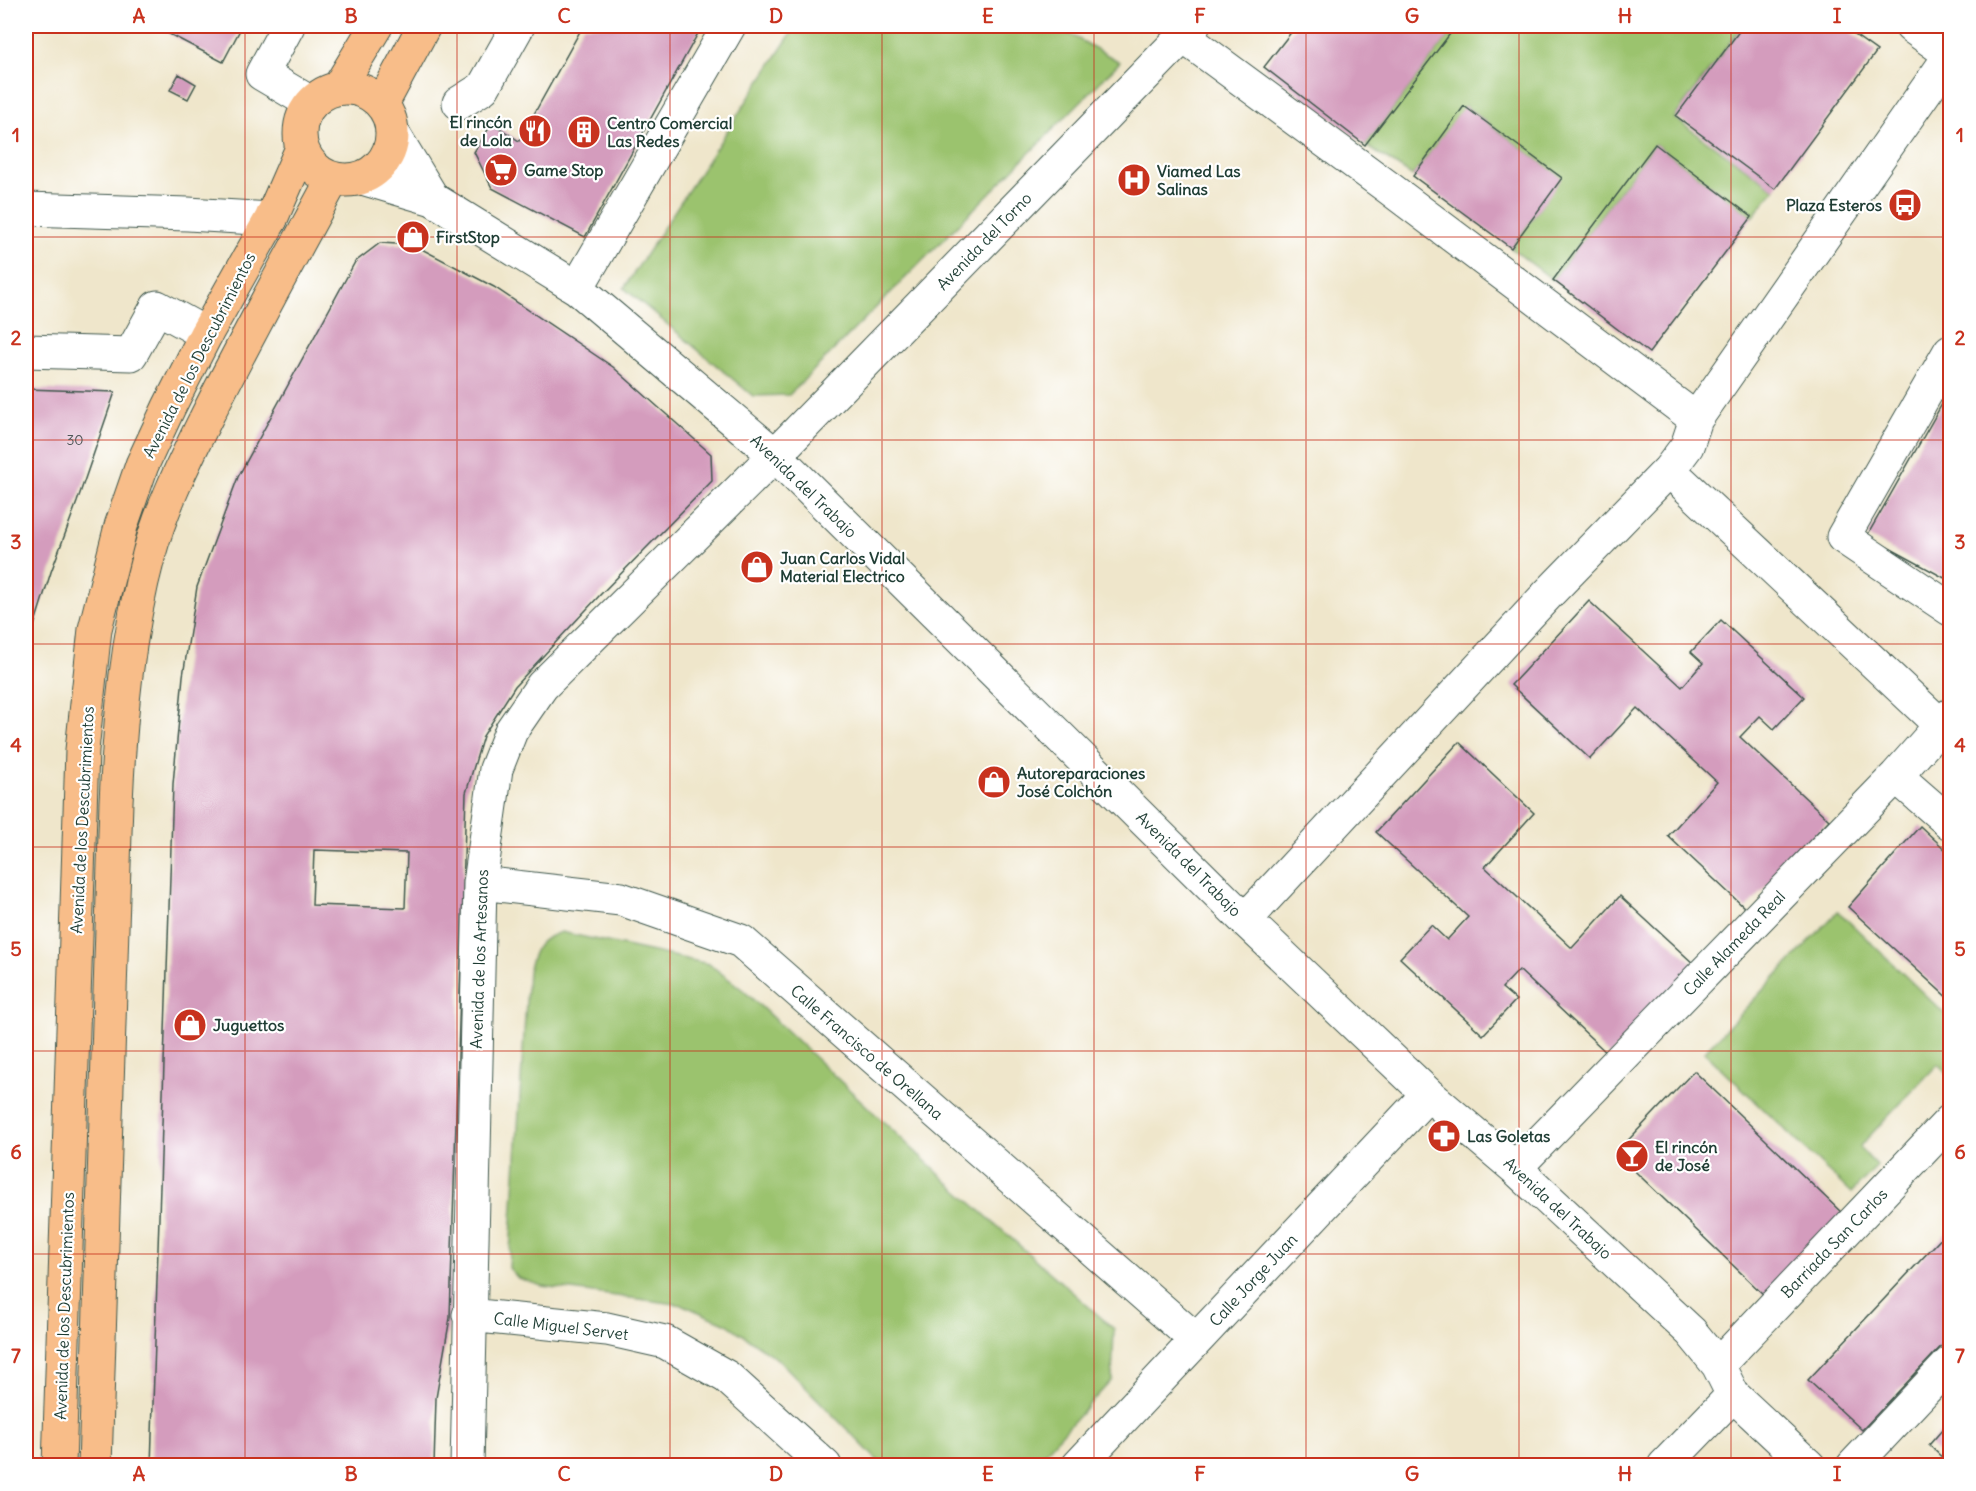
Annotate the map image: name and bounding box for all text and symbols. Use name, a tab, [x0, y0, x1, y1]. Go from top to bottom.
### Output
text: A	[133, 3, 146, 28]
text: B	[344, 3, 358, 28]
text: C	[557, 3, 571, 28]
text: D	[769, 3, 783, 28]
text: E	[982, 3, 994, 28]
text: F	[1194, 3, 1206, 28]
text: G	[1405, 3, 1419, 28]
text: H	[1618, 3, 1632, 28]
text: I	[1833, 3, 1842, 28]
place label: El rincón de Lola	[450, 112, 512, 150]
restaurant icon: El rincón de Lola	[517, 113, 553, 149]
place label: Centro Comercial Las Redes	[607, 113, 732, 151]
building icon: Centro Comercial Las Redes	[566, 114, 602, 150]
text: 1	[12, 122, 20, 147]
text: 1	[1956, 122, 1964, 147]
supermarket icon: Game Stop	[483, 152, 519, 188]
place label: Game Stop	[524, 160, 603, 181]
place label: Viamed Las Salinas	[1157, 161, 1241, 199]
hospital icon: Viamed Las Salinas	[1116, 162, 1152, 198]
bus stop icon: Plaza Esteros	[1887, 187, 1923, 223]
street label: Avenida del Torno	[932, 188, 1036, 294]
place label: Plaza Esteros	[1786, 195, 1882, 215]
shop icon: FirstStop	[395, 219, 431, 255]
place label: FirstStop	[436, 227, 500, 248]
street label: Avenida de los Descubrimientos	[138, 249, 260, 461]
text: 2	[11, 325, 22, 350]
text: 2	[1955, 325, 1966, 350]
street label: Avenida del Trabajo	[747, 430, 861, 542]
house number: 30	[66, 431, 84, 449]
text: 3	[10, 529, 22, 554]
text: 3	[1954, 529, 1966, 554]
place label: Juan Carlos Vidal Material Electrico	[780, 548, 905, 586]
shop icon: Juan Carlos Vidal Material Electrico	[739, 549, 775, 585]
street label: Avenida de los Descubrimientos	[66, 706, 98, 934]
text: 4	[10, 732, 22, 757]
text: 4	[1954, 732, 1966, 757]
place label: Autoreparaciones José Colchón	[1017, 763, 1145, 801]
shop icon: Autoreparaciones José Colchón	[976, 764, 1012, 800]
street label: Avenida del Trabajo	[1132, 807, 1246, 921]
street label: Avenida de los Artesanos	[466, 869, 492, 1049]
street label: Calle Alameda Real	[1679, 886, 1789, 1000]
text: 5	[10, 936, 22, 961]
text: 5	[1954, 936, 1966, 961]
street label: Calle Francisco de Orellana	[787, 980, 947, 1124]
shop icon: Juguettos	[172, 1007, 208, 1043]
place label: Juguettos	[213, 1015, 284, 1036]
pharmacy icon: Las Goletas	[1426, 1118, 1462, 1154]
place label: Las Goletas	[1467, 1126, 1550, 1146]
place label: El rincón de José	[1655, 1137, 1717, 1175]
bar icon: El rincón de José	[1614, 1138, 1650, 1174]
text: 6	[10, 1139, 22, 1164]
text: 6	[1954, 1139, 1966, 1164]
street label: Avenida del Trabajo	[1500, 1153, 1616, 1263]
street label: Barriada San Carlos	[1777, 1184, 1891, 1302]
street label: Avenida de los Descubrimientos	[50, 1192, 78, 1420]
street label: Calle Jorge Juan	[1205, 1229, 1301, 1331]
street label: Calle Miguel Servet	[492, 1308, 630, 1344]
text: 7	[11, 1343, 21, 1368]
text: 7	[1955, 1343, 1965, 1368]
text: A	[133, 1461, 146, 1486]
text: B	[344, 1461, 358, 1486]
text: C	[557, 1461, 571, 1486]
text: D	[769, 1461, 783, 1486]
text: E	[982, 1461, 994, 1486]
text: F	[1194, 1461, 1206, 1486]
text: G	[1405, 1461, 1419, 1486]
text: H	[1618, 1461, 1632, 1486]
text: I	[1833, 1461, 1842, 1486]

